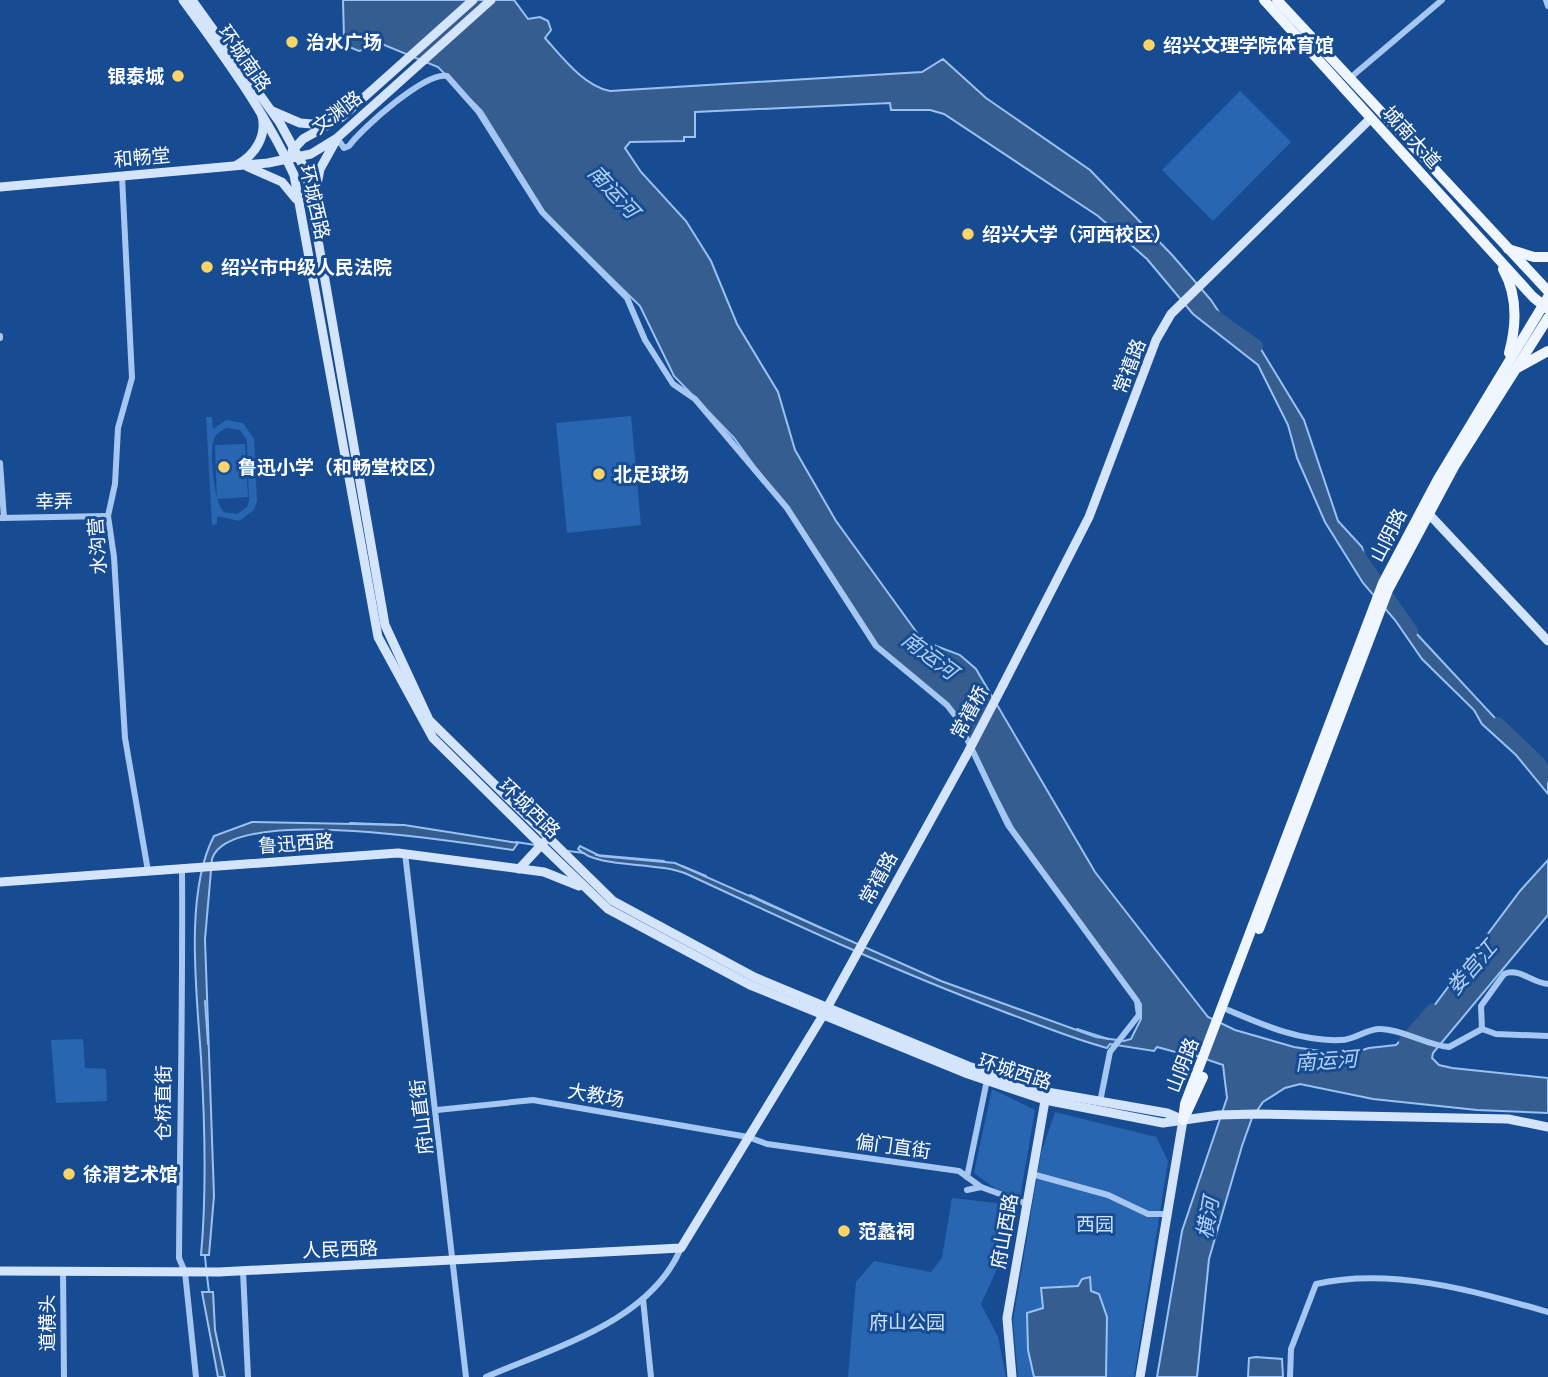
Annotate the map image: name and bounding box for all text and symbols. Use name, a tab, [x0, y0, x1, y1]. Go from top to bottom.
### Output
street label: 环城南路	[213, 20, 277, 96]
place label: 治水广场	[306, 30, 382, 54]
place label: 绍兴文理学院体育馆	[1163, 33, 1334, 57]
marker: 治水广场	[284, 34, 300, 50]
marker: 绍兴文理学院体育馆	[1141, 37, 1157, 53]
place label: 银泰城	[107, 64, 164, 88]
marker: 银泰城	[170, 68, 186, 84]
street label: 文渊路	[307, 85, 367, 139]
street label: 城南大道	[1378, 101, 1446, 173]
street label: 和畅堂	[113, 143, 171, 171]
water label: 南运河	[583, 159, 648, 226]
street label: 环城西路	[295, 162, 335, 242]
place label: 绍兴大学（河西校区）	[982, 222, 1172, 246]
marker: 绍兴大学（河西校区）	[960, 226, 976, 242]
place label: 绍兴市中级人民法院	[221, 255, 392, 279]
marker: 绍兴市中级人民法院	[199, 259, 215, 275]
street label: 常禧路	[1108, 335, 1150, 397]
place label: 鲁迅小学（和畅堂校区）	[238, 455, 447, 479]
marker: 鲁迅小学（和畅堂校区）	[216, 459, 232, 475]
place label: 北足球场	[613, 462, 689, 486]
marker: 北足球场	[591, 466, 607, 482]
street label: 幸弄	[35, 489, 73, 513]
street label: 山阴路	[1364, 504, 1412, 566]
street label: 水沟营	[83, 517, 111, 575]
water label: 南运河	[897, 626, 966, 687]
street label: 常禧桥	[945, 681, 993, 743]
street label: 环城西路	[494, 773, 566, 843]
street label: 鲁迅西路	[257, 828, 335, 858]
street label: 常禧路	[854, 847, 902, 909]
water label: 娄宫江	[1441, 933, 1503, 999]
street label: 山阴路	[1161, 1034, 1203, 1096]
water label: 南运河	[1294, 1045, 1362, 1075]
street label: 环城西路	[975, 1048, 1055, 1094]
street label: 仓桥直街	[151, 1065, 175, 1141]
street label: 府山直街	[404, 1078, 438, 1156]
street label: 大教场	[566, 1078, 626, 1112]
street label: 偏门直街	[854, 1129, 932, 1163]
place label: 徐渭艺术馆	[83, 1162, 178, 1186]
marker: 徐渭艺术馆	[61, 1166, 77, 1182]
street label: 府山西路	[986, 1191, 1022, 1271]
water label: 横河	[1191, 1191, 1224, 1241]
park label: 西园	[1076, 1212, 1114, 1236]
place label: 范蠡祠	[858, 1219, 915, 1243]
marker: 范蠡祠	[836, 1223, 852, 1239]
street label: 人民西路	[302, 1236, 378, 1262]
street label: 道横头	[35, 1294, 59, 1352]
park label: 府山公园	[869, 1310, 945, 1334]

